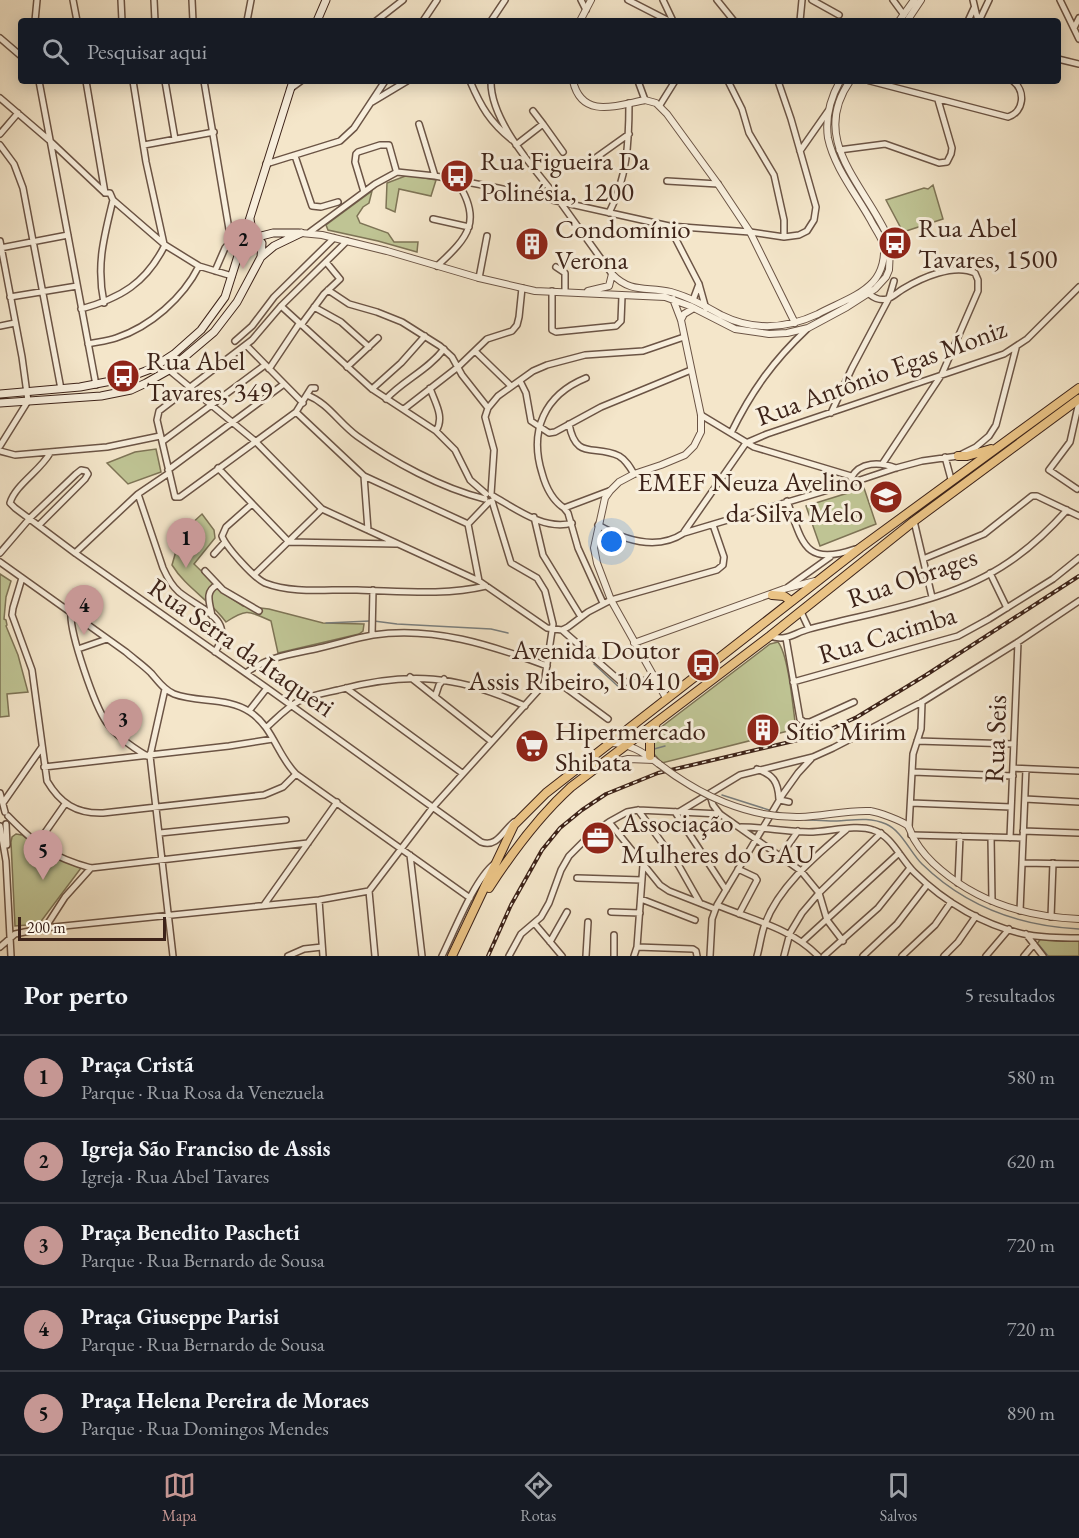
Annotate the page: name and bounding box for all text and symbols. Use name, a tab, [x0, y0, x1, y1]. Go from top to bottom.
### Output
search box	[18, 18, 1061, 84]
icon: search	[39, 35, 72, 68]
text: Pesquisar aqui	[87, 37, 207, 66]
place label: Rua Figueira Da Polinésia, 1200	[480, 143, 650, 209]
bus stop icon: Rua Figueira Da Polinésia, 1200	[439, 158, 475, 194]
place label: Rua Abel Tavares, 1500	[918, 210, 1057, 276]
place label: Condomínio Verona	[555, 211, 691, 277]
pin: 2	[224, 220, 262, 269]
bus stop icon: Rua Abel Tavares, 1500	[877, 225, 913, 261]
building icon: Condomínio Verona	[514, 226, 550, 262]
street label: Rua Antônio Egas Moniz	[751, 310, 1012, 434]
place label: Rua Abel Tavares, 349	[146, 343, 272, 409]
bus stop icon: Rua Abel Tavares, 349	[105, 358, 141, 394]
place label: EMEF Neuza Avelino da Silva Melo	[637, 464, 863, 530]
school or university icon: EMEF Neuza Avelino da Silva Melo	[868, 479, 904, 515]
pin: 1	[166, 518, 206, 568]
your location	[597, 527, 626, 556]
street label: Rua Obrages	[843, 538, 981, 616]
street label: Rua Serra da Itaqueri	[142, 570, 342, 725]
pin: 4	[64, 586, 104, 635]
street label: Rua Cacimba	[814, 596, 960, 672]
place label: Avenida Doutor Assis Ribeiro, 10410	[467, 632, 680, 698]
bus stop icon: Avenida Doutor Assis Ribeiro, 10410	[685, 647, 721, 683]
street label: Rua Seis	[976, 694, 1014, 784]
pin: 3	[104, 700, 142, 749]
building icon: Sítio Mirim	[745, 712, 781, 748]
place label: Hipermercado Shibata	[555, 713, 706, 779]
place label: Sítio Mirim	[786, 713, 907, 748]
supermarket icon: Hipermercado Shibata	[514, 728, 550, 764]
place label: Associação Mulheres do GAU	[620, 805, 815, 871]
office icon: Associação Mulheres do GAU	[580, 820, 616, 856]
pin: 5	[24, 830, 63, 880]
scale bar	[18, 914, 166, 941]
text: 200 m	[27, 917, 66, 938]
text: Por perto	[24, 978, 128, 1012]
text: 5 resultados	[964, 982, 1055, 1008]
text: Praça Cristã	[81, 1050, 194, 1079]
text: 1	[38, 1064, 49, 1090]
text: 580 m	[1007, 1064, 1055, 1090]
text: Parque · Rua Rosa da Venezuela	[81, 1079, 324, 1105]
text: Igreja São Franciso de Assis	[81, 1134, 330, 1163]
text: 2	[38, 1148, 49, 1174]
text: 620 m	[1007, 1148, 1055, 1174]
text: Igreja · Rua Abel Tavares	[81, 1163, 269, 1189]
text: Praça Benedito Pascheti	[81, 1218, 300, 1247]
text: 3	[38, 1232, 49, 1258]
text: 720 m	[1007, 1232, 1055, 1258]
text: Parque · Rua Bernardo de Sousa	[81, 1247, 325, 1273]
text: Praça Giuseppe Parisi	[81, 1302, 279, 1331]
text: 4	[38, 1316, 49, 1342]
text: 720 m	[1007, 1316, 1055, 1342]
text: Parque · Rua Bernardo de Sousa	[81, 1331, 325, 1357]
text: Praça Helena Pereira de Moraes	[81, 1386, 369, 1415]
text: 5	[38, 1400, 49, 1426]
text: 890 m	[1007, 1400, 1055, 1426]
text: Parque · Rua Domingos Mendes	[81, 1415, 329, 1441]
tab: Mapa	[162, 1469, 197, 1526]
tab: Rotas	[520, 1469, 556, 1526]
tab: Salvos	[880, 1469, 917, 1526]

